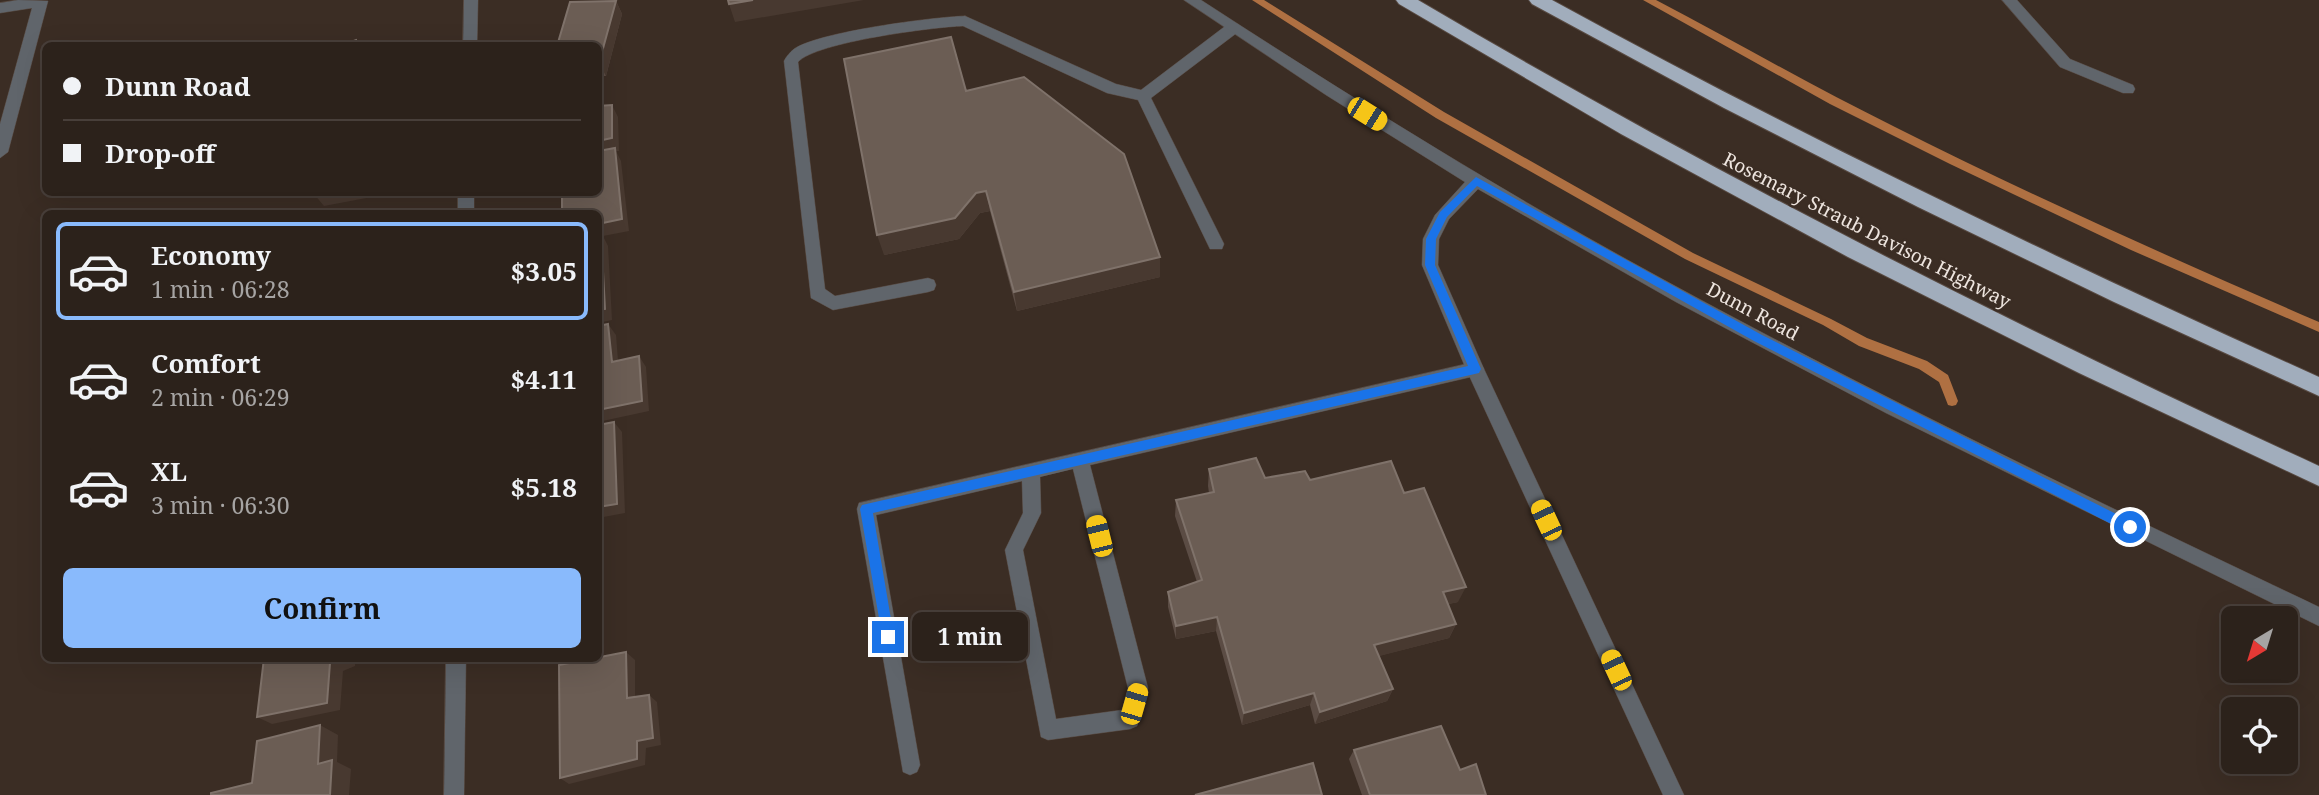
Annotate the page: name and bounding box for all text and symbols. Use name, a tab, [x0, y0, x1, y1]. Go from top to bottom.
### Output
text: Dunn Road	[105, 68, 251, 104]
car	[1344, 94, 1391, 134]
text: Drop-off	[105, 135, 215, 171]
street label: Rosemary Straub Davison Highway	[1719, 146, 2016, 314]
text: Economy	[151, 237, 271, 273]
icon: car	[67, 240, 130, 303]
text: $3.05	[511, 253, 577, 289]
text: 1 min · 06:28	[151, 273, 289, 305]
street label: Dunn Road	[1702, 276, 1804, 346]
text: Comfort	[151, 345, 261, 381]
icon: car	[67, 348, 130, 411]
text: $4.11	[511, 361, 577, 397]
text: 2 min · 06:29	[151, 381, 289, 413]
text: XL	[151, 453, 187, 489]
icon: car	[67, 456, 130, 519]
text: $5.18	[511, 469, 577, 505]
text: 3 min · 06:30	[151, 489, 289, 521]
car	[1528, 497, 1565, 543]
route start	[2114, 511, 2146, 543]
car	[1084, 513, 1115, 559]
button: Confirm	[63, 568, 581, 648]
north arrow	[2221, 606, 2298, 682]
map controls	[2221, 606, 2298, 774]
callout: 1 min	[912, 612, 1028, 662]
text: 1 min	[937, 620, 1003, 652]
route end	[872, 621, 904, 653]
car	[1598, 647, 1635, 693]
car	[1119, 681, 1150, 727]
button: locate	[2221, 697, 2298, 774]

